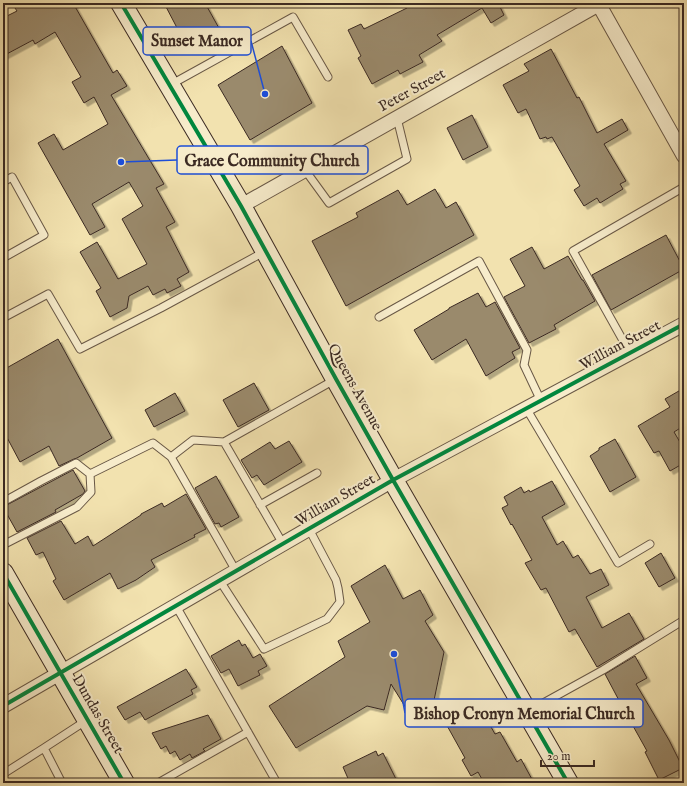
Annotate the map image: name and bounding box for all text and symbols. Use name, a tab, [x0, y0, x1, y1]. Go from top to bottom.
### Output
callout: Sunset Manor	[143, 27, 251, 55]
text: Sunset Manor	[151, 32, 243, 52]
street label: Peter Street	[375, 64, 449, 116]
callout: Grace Community Church	[177, 146, 368, 174]
text: Grace Community Church	[184, 152, 360, 172]
street label: William Street	[576, 316, 664, 374]
street label: Queens Avenue	[323, 340, 387, 434]
street label: William Street	[292, 469, 378, 531]
street label: Dundas Street	[68, 671, 128, 757]
callout: Bishop Cronyn Memorial Church	[405, 699, 643, 727]
text: Bishop Cronyn Memorial Church	[413, 705, 635, 725]
scale bar	[541, 742, 594, 768]
text: 20 m	[547, 749, 570, 764]

